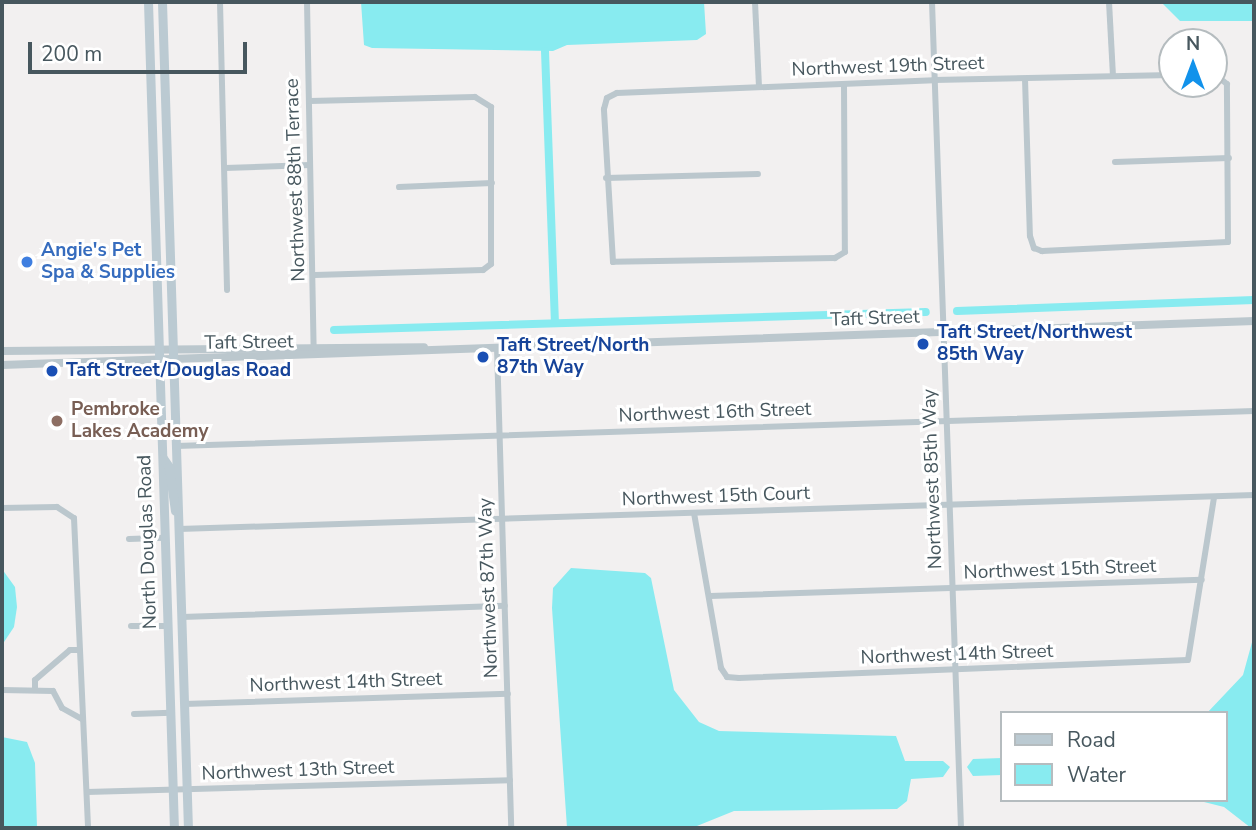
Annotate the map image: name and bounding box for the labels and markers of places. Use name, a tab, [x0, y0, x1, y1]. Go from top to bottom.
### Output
place label: Angie's Pet Spa & Supplies	[41, 240, 175, 284]
marker: Angie's Pet Spa & Supplies	[19, 254, 35, 270]
place label: Taft Street/Northwest 85th Way	[937, 322, 1132, 366]
place label: Taft Street/North 87th Way	[497, 335, 649, 379]
marker: Taft Street/Northwest 85th Way	[915, 336, 931, 352]
marker: Taft Street/North 87th Way	[475, 349, 491, 365]
place label: Taft Street/Douglas Road	[66, 360, 291, 382]
marker: Taft Street/Douglas Road	[44, 363, 60, 379]
place label: Pembroke Lakes Academy	[71, 399, 208, 443]
marker: Pembroke Lakes Academy	[49, 413, 65, 429]

